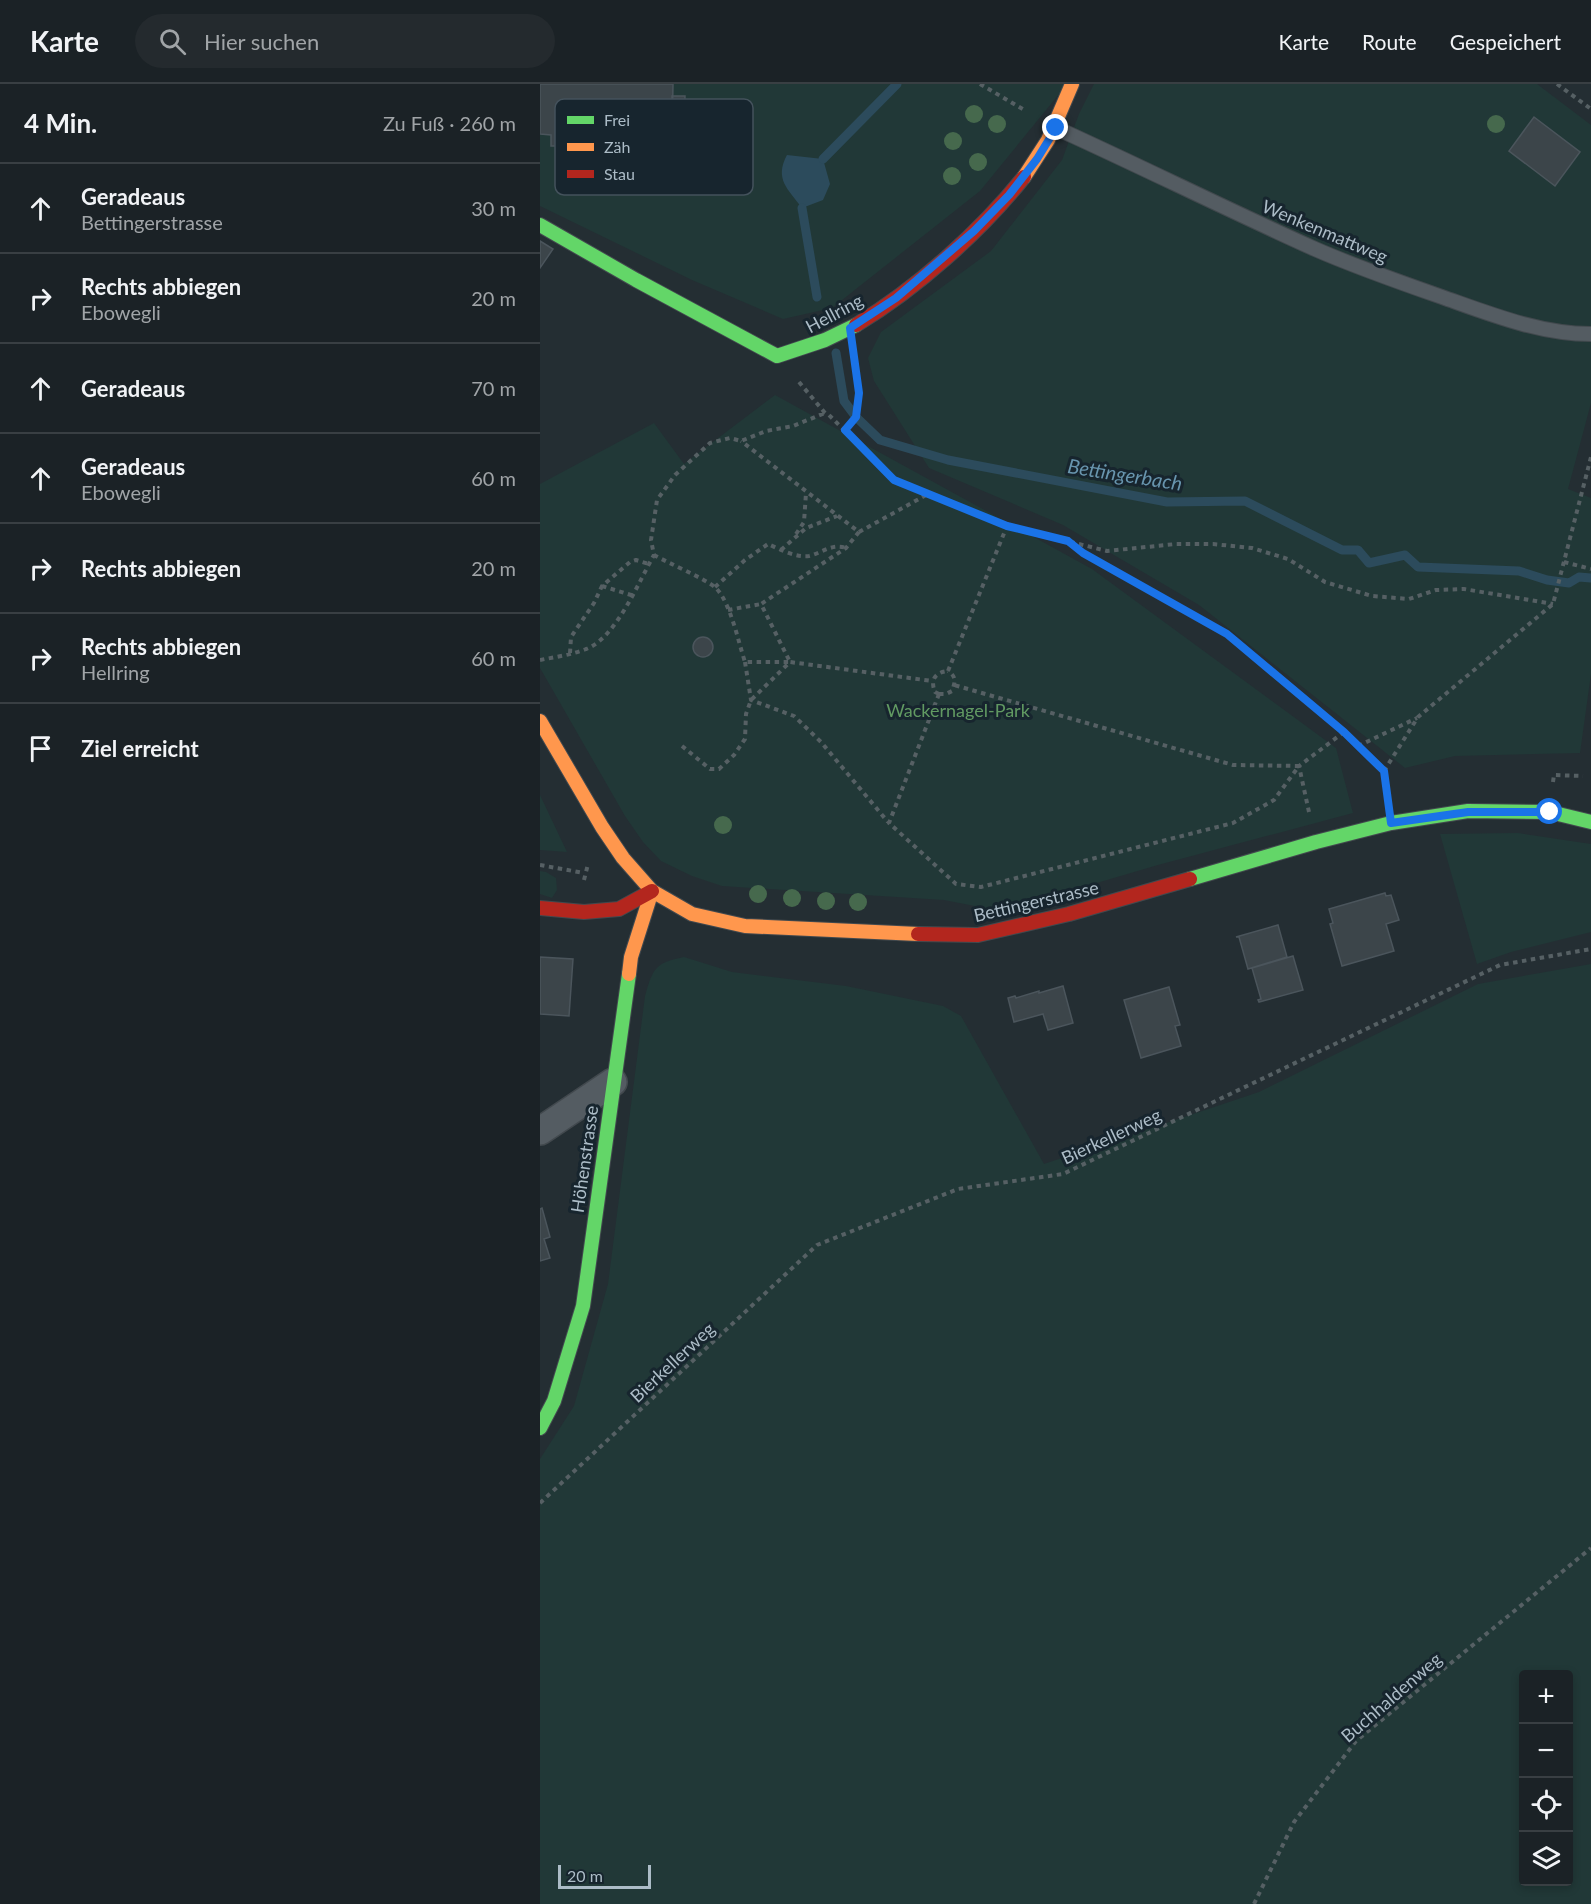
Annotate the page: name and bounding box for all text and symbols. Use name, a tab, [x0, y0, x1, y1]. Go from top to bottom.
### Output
search box	[135, 14, 555, 68]
text: Karte	[30, 24, 99, 58]
icon: search	[156, 25, 189, 58]
text: Hier suchen	[204, 28, 319, 55]
text: Karte	[1279, 29, 1329, 54]
text: Route	[1362, 29, 1417, 54]
text: Gespeichert	[1450, 29, 1561, 54]
legend	[555, 99, 753, 195]
text: 4 Min.	[24, 107, 97, 139]
text: Frei	[604, 110, 630, 129]
text: Zu Fuß · 260 m	[383, 111, 516, 135]
route end	[1042, 114, 1068, 140]
text: Zäh	[604, 137, 630, 156]
text: Stau	[604, 164, 635, 183]
text: Geradeaus	[81, 183, 185, 210]
icon: ahead	[24, 192, 57, 225]
street label: Wenkenmattweg	[1259, 195, 1391, 267]
text: 30 m	[471, 196, 516, 220]
text: Bettingerstrasse	[81, 210, 223, 234]
text: Rechts abbiegen	[81, 273, 241, 300]
icon: right	[24, 282, 57, 315]
text: 20 m	[471, 286, 516, 310]
street label: Hellring	[802, 289, 866, 337]
text: Ebowegli	[81, 300, 161, 324]
icon: ahead	[24, 372, 57, 405]
text: Geradeaus	[81, 375, 185, 402]
text: 70 m	[471, 376, 516, 400]
text: Geradeaus	[81, 453, 185, 480]
water label: Bettingerbach	[1066, 453, 1184, 495]
icon: ahead	[24, 462, 57, 495]
text: 60 m	[471, 466, 516, 490]
text: Ebowegli	[81, 480, 161, 504]
icon: right	[24, 552, 57, 585]
text: Rechts abbiegen	[81, 555, 241, 582]
text: 20 m	[471, 556, 516, 580]
text: Rechts abbiegen	[81, 633, 241, 660]
icon: right	[24, 642, 57, 675]
text: 60 m	[471, 646, 516, 670]
text: Hellring	[81, 660, 150, 684]
park label: Wackernagel-Park	[886, 699, 1031, 721]
icon: arrive	[24, 732, 57, 765]
text: Ziel erreicht	[81, 735, 199, 762]
route start	[1536, 798, 1562, 824]
street label: Bettingerstrasse	[971, 876, 1101, 926]
street label: Bierkellerweg	[1058, 1103, 1164, 1169]
street label: Höhenstrasse	[566, 1104, 602, 1214]
street label: Bierkellerweg	[625, 1317, 719, 1407]
street label: Buchhaldenweg	[1336, 1647, 1446, 1747]
map controls	[1519, 1670, 1573, 1886]
button: +	[1519, 1670, 1573, 1724]
button: −	[1519, 1724, 1573, 1778]
button: locate	[1519, 1778, 1573, 1832]
button: layers	[1519, 1832, 1573, 1886]
scale bar	[558, 1862, 651, 1890]
text: 20 m	[567, 1866, 603, 1885]

